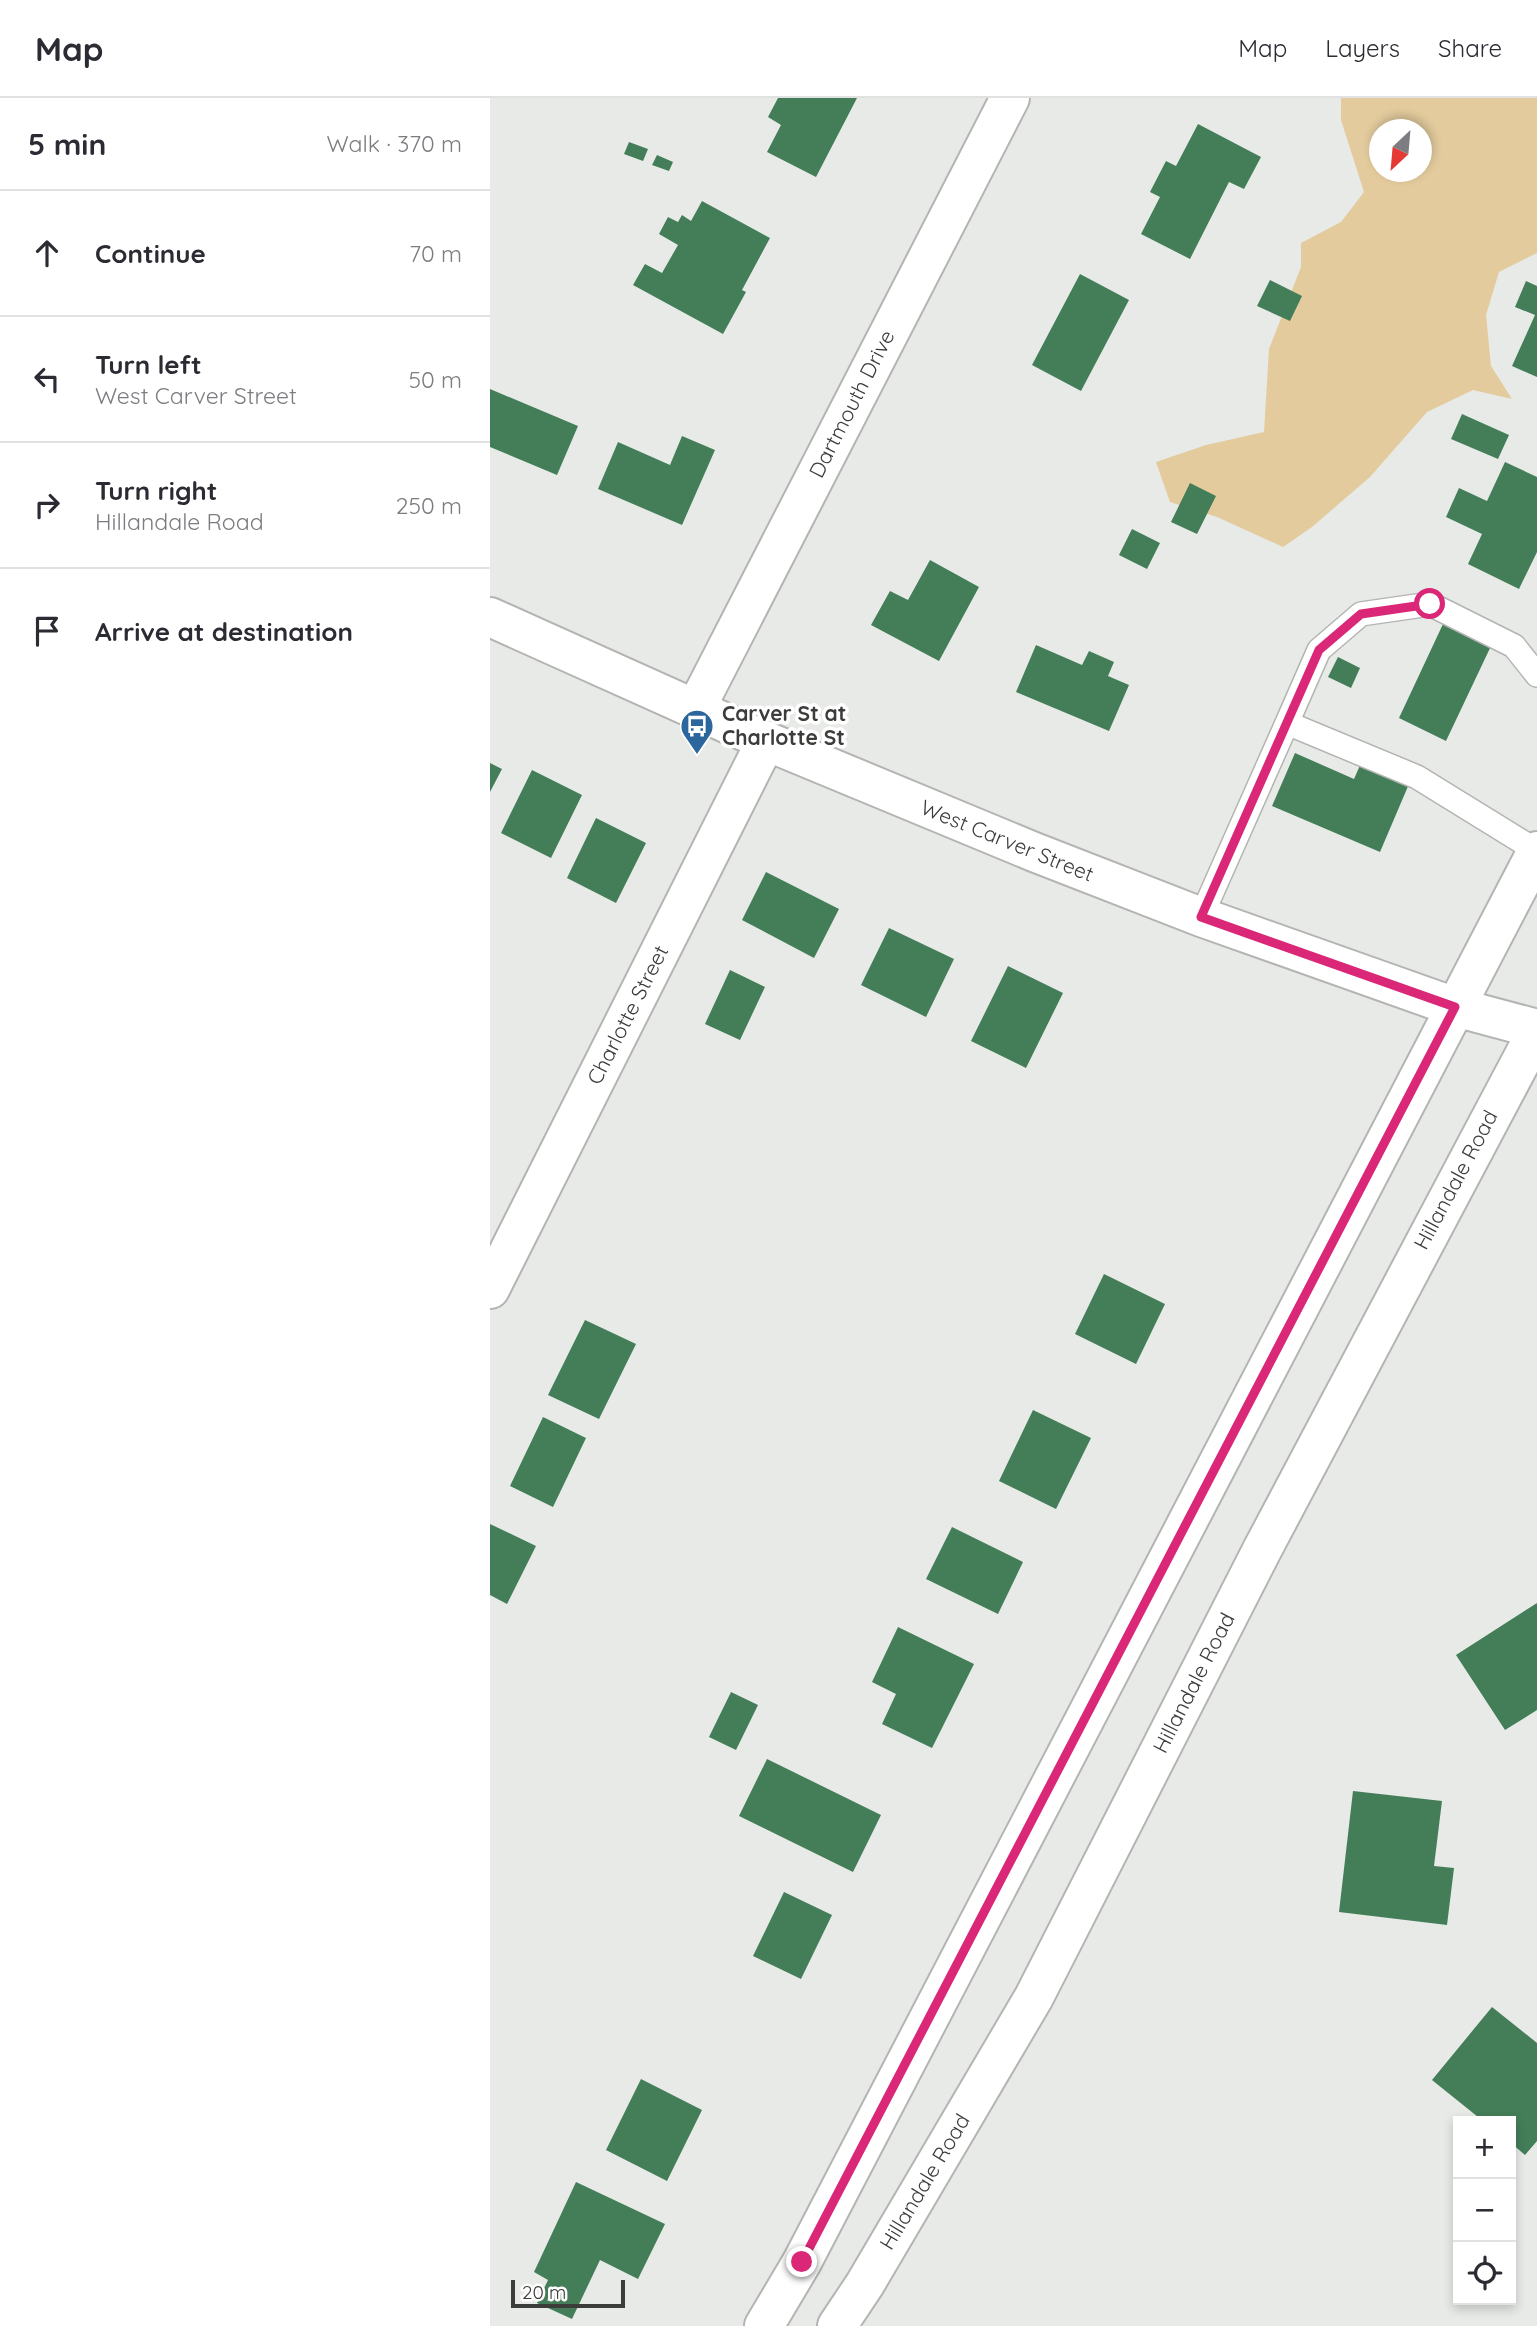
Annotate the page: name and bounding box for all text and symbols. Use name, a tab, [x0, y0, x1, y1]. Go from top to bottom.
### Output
text: Map	[35, 28, 103, 69]
text: Map	[1238, 33, 1287, 63]
text: Layers	[1325, 33, 1400, 63]
text: Share	[1438, 33, 1502, 63]
north arrow	[1369, 119, 1432, 182]
text: 5 min	[28, 125, 106, 163]
text: Walk · 370 m	[327, 129, 462, 158]
icon: ahead	[28, 234, 66, 272]
text: Continue	[95, 237, 206, 270]
text: 70 m	[409, 239, 462, 268]
street label: Dartmouth Drive	[803, 325, 899, 482]
text: Turn left	[95, 348, 202, 381]
icon: left	[28, 360, 66, 398]
text: 50 m	[409, 365, 462, 394]
text: West Carver Street	[95, 381, 297, 410]
text: Turn right	[95, 474, 217, 507]
icon: right	[28, 486, 66, 524]
text: 250 m	[396, 491, 462, 520]
text: Hillandale Road	[95, 507, 264, 536]
route start	[1414, 588, 1445, 619]
icon: arrive	[28, 612, 66, 650]
text: Arrive at destination	[95, 615, 353, 648]
place label: Carver St at Charlotte St	[722, 700, 846, 750]
bus stop icon: Carver St at Charlotte St	[678, 707, 716, 756]
street label: West Carver Street	[917, 794, 1098, 887]
street label: Charlotte Street	[581, 941, 673, 1089]
street label: Hillandale Road	[1408, 1105, 1503, 1254]
street label: Hillandale Road	[1147, 1608, 1240, 1757]
street label: Hillandale Road	[873, 2109, 975, 2254]
map controls	[1453, 2116, 1516, 2305]
button: +	[1453, 2116, 1516, 2179]
button: −	[1453, 2179, 1516, 2242]
button: locate	[1453, 2242, 1516, 2305]
route end	[786, 2246, 817, 2277]
scale bar	[511, 2277, 625, 2309]
text: 20 m	[522, 2280, 566, 2304]

